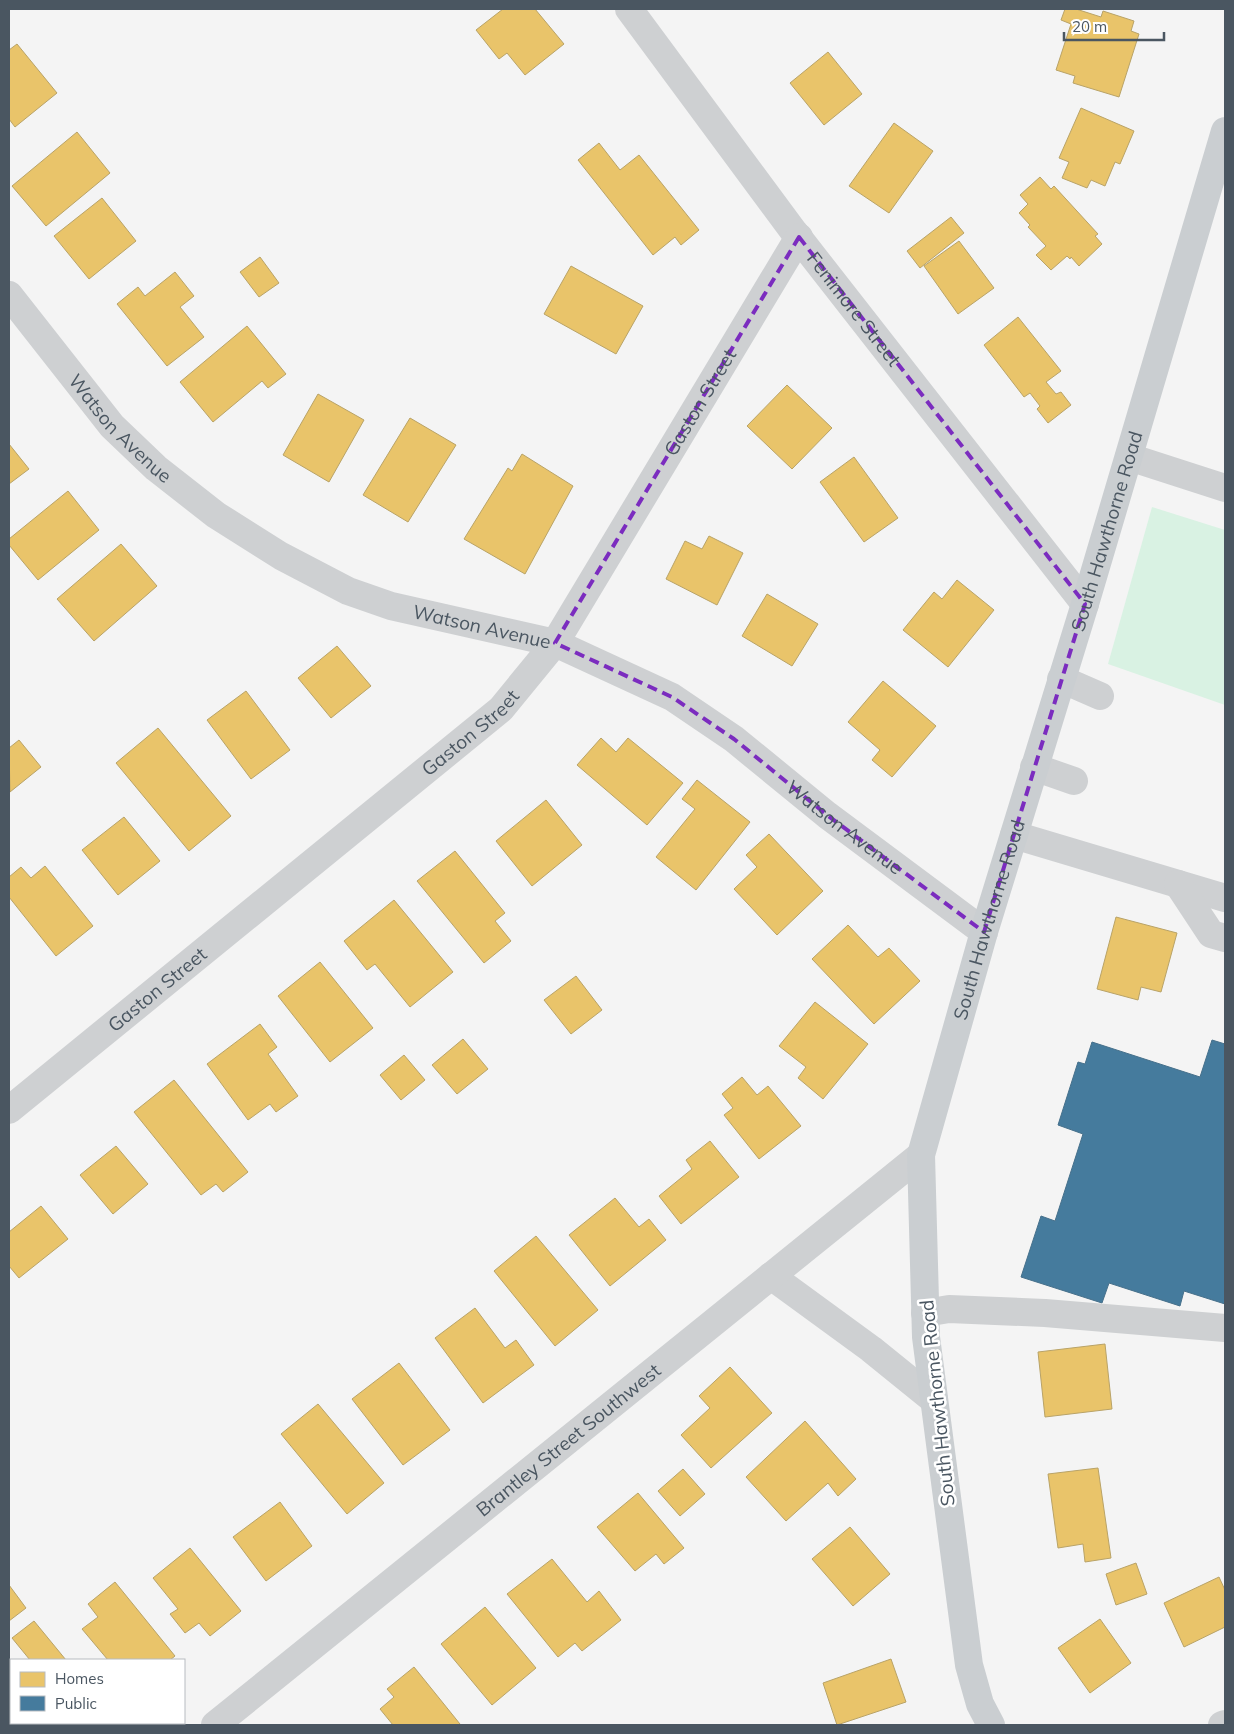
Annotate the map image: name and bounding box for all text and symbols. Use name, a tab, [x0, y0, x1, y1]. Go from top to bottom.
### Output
scale bar	[1064, 10, 1164, 42]
text: 20 m	[1072, 17, 1107, 36]
street label: Fenimore Street	[802, 247, 906, 371]
street label: Gaston Street	[658, 344, 741, 460]
street label: Watson Avenue	[64, 369, 177, 488]
street label: South Hawthorne Road	[1065, 428, 1148, 634]
street label: Watson Avenue	[411, 599, 553, 654]
street label: Gaston Street	[417, 684, 524, 781]
street label: Watson Avenue	[781, 775, 908, 879]
street label: South Hawthorne Road	[948, 817, 1030, 1022]
street label: Gaston Street	[103, 942, 212, 1037]
street label: South Hawthorne Road	[914, 1299, 960, 1507]
street label: Brantley Street Southwest	[471, 1358, 666, 1522]
legend	[10, 1659, 185, 1724]
text: Homes	[55, 1669, 104, 1688]
text: Public	[55, 1694, 97, 1713]

